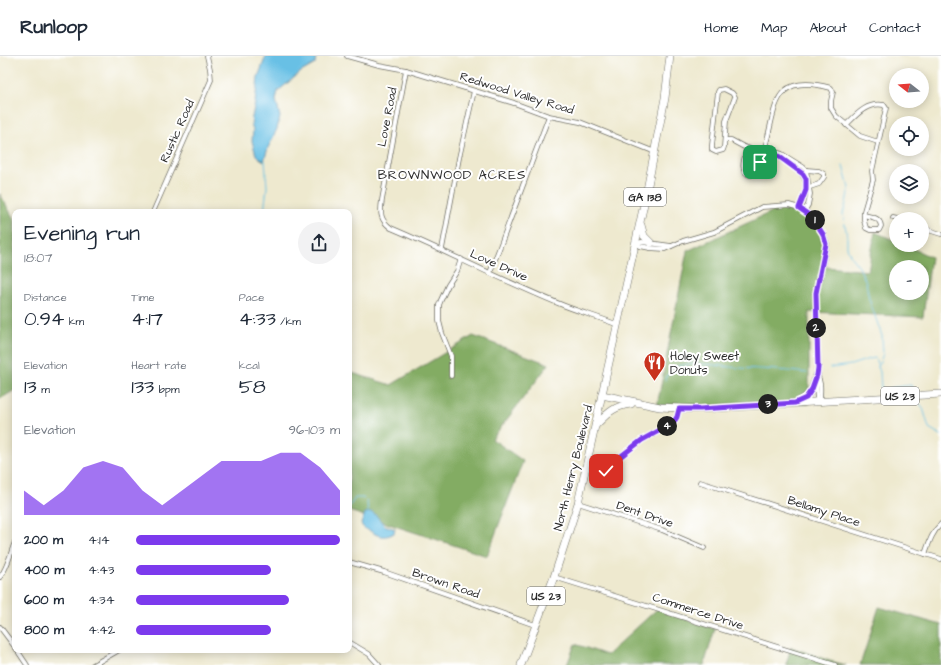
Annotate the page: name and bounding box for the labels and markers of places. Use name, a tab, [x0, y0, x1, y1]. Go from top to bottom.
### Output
pin	[743, 145, 777, 179]
pin: 1	[805, 210, 825, 230]
pin: 2	[806, 318, 826, 338]
place label: Holey Sweet Donuts	[670, 348, 739, 379]
restaurant icon: Holey Sweet Donuts	[641, 350, 667, 383]
pin: 3	[758, 394, 778, 414]
pin: 4	[657, 416, 677, 436]
pin	[589, 454, 623, 488]

